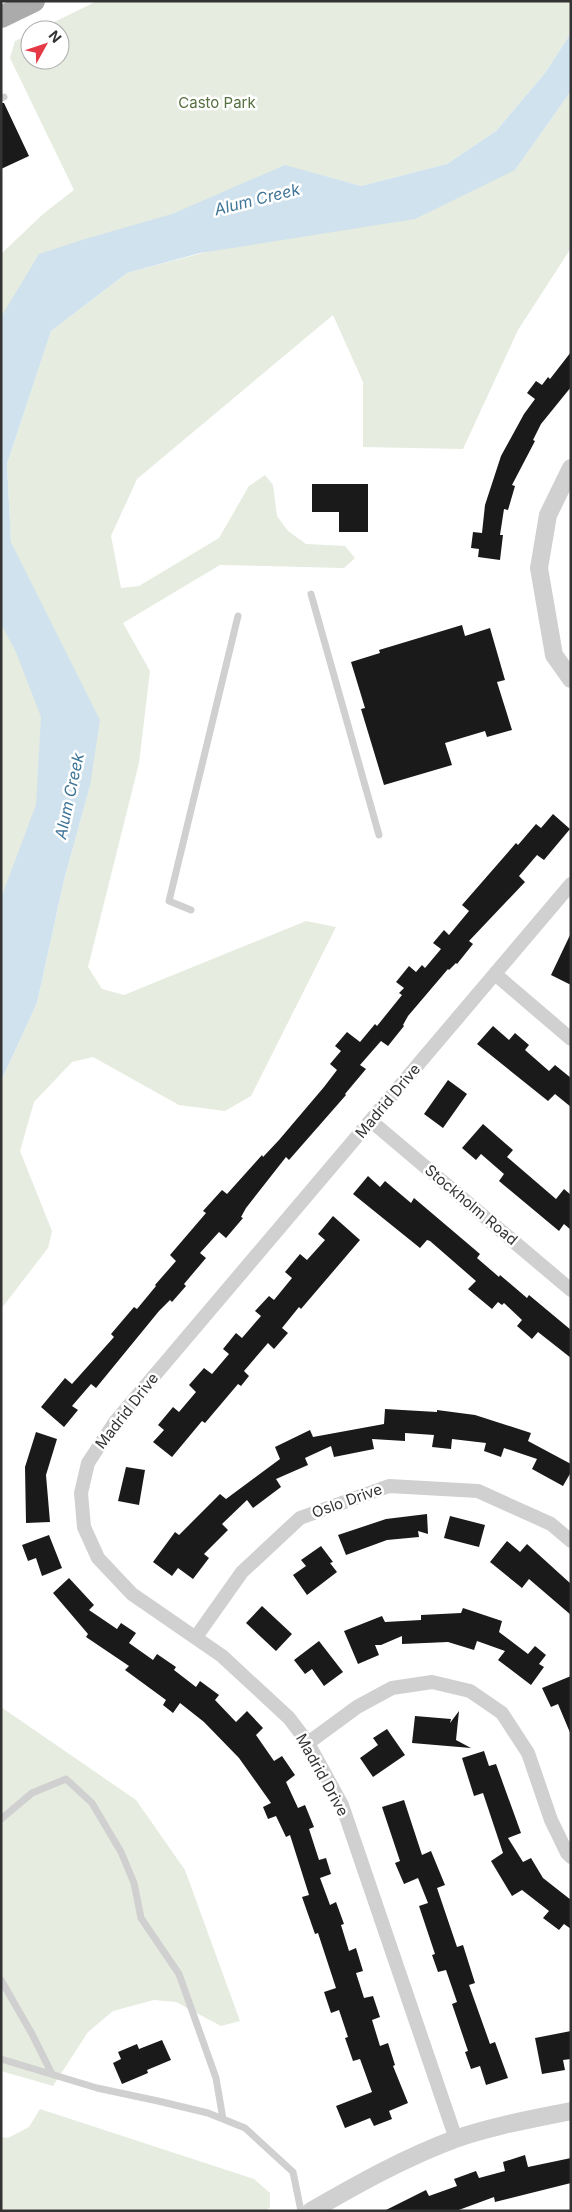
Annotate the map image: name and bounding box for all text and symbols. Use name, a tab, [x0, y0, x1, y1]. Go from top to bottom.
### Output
north arrow	[20, 20, 70, 70]
text: N	[45, 27, 65, 46]
park label: Casto Park	[178, 93, 256, 112]
water label: Alum Creek	[211, 179, 302, 220]
water label: Alum Creek	[50, 751, 88, 842]
street label: Madrid Drive	[351, 1060, 424, 1142]
street label: Stockholm Road	[421, 1160, 522, 1249]
street label: Madrid Drive	[91, 1369, 162, 1453]
street label: Oslo Drive	[309, 1479, 385, 1522]
street label: Madrid Drive	[292, 1730, 353, 1819]

